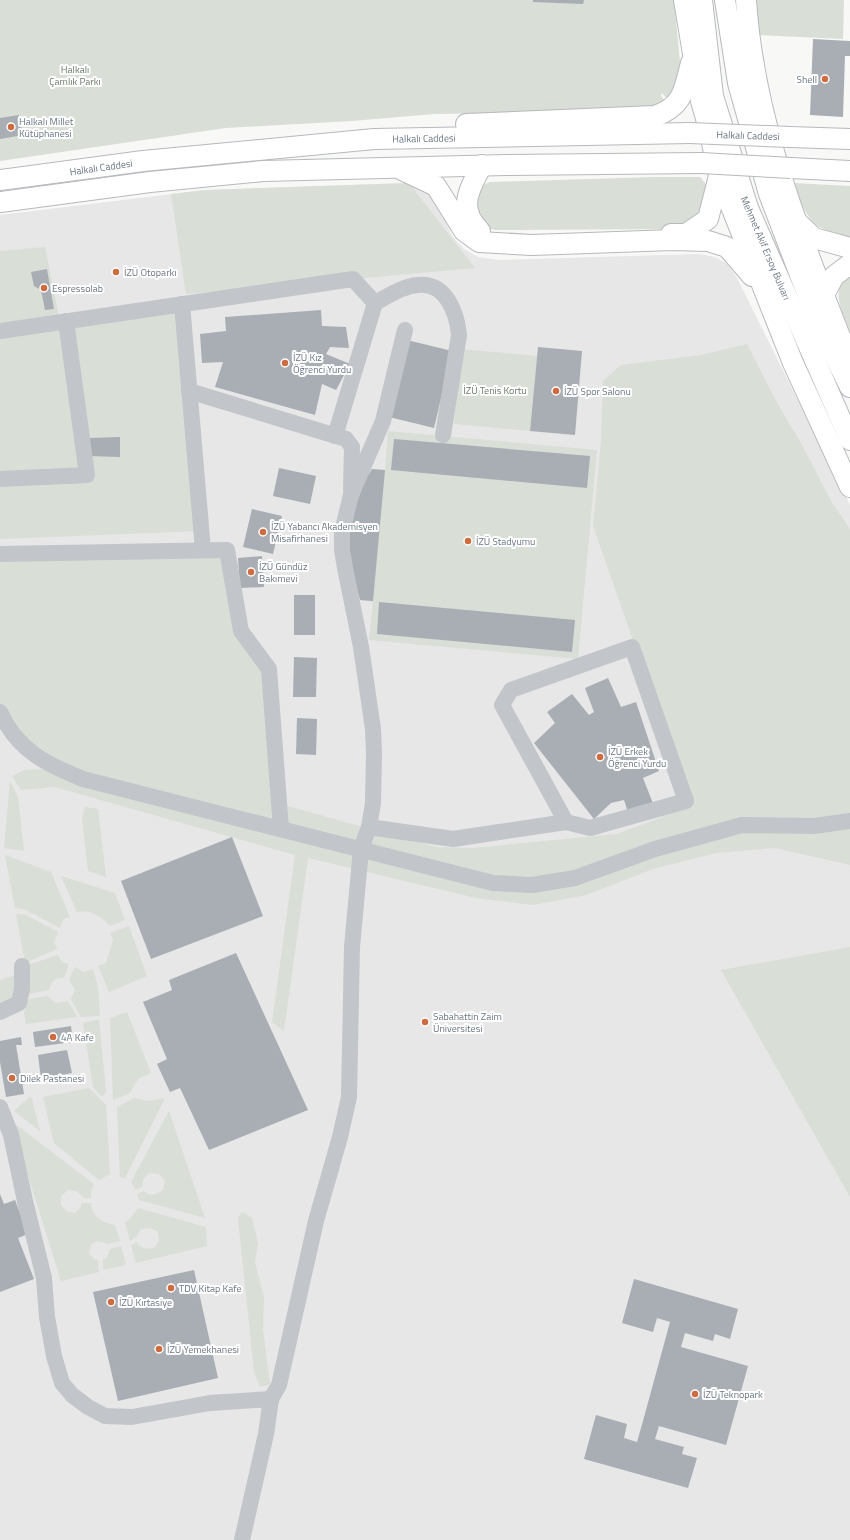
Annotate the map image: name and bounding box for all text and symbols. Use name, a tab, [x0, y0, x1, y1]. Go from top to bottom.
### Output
park label: Halkalı Çamlık Parkı	[49, 62, 101, 89]
place label: Shell	[797, 72, 817, 87]
marker: Shell	[820, 74, 830, 84]
place label: Halkalı Millet Kütüphanesi	[19, 114, 74, 141]
marker: Halkalı Millet Kütüphanesi	[6, 122, 16, 132]
street label: Halkalı Caddesi	[716, 127, 780, 144]
street label: Halkalı Caddesi	[392, 130, 456, 147]
street label: Halkalı Caddesi	[69, 156, 134, 179]
street label: Mehmet Akif Ersoy Bulvarı	[737, 194, 794, 302]
place label: İZÜ Otoparkı	[124, 265, 177, 280]
marker: İZÜ Otoparkı	[111, 267, 121, 277]
place label: Espressolab	[52, 281, 103, 296]
marker: Espressolab	[39, 283, 49, 293]
place label: İZÜ Kız Öğrenci Yurdu	[293, 350, 351, 377]
marker: İZÜ Kız Öğrenci Yurdu	[280, 358, 290, 368]
park label: İZÜ Tenis Kortu	[463, 383, 527, 398]
place label: İZÜ Spor Salonu	[564, 384, 631, 399]
marker: İZÜ Spor Salonu	[551, 386, 561, 396]
place label: İZÜ Yabancı Akademisyen Misafirhanesi	[271, 519, 378, 546]
marker: İZÜ Yabancı Akademisyen Misafirhanesi	[258, 527, 268, 537]
place label: İZÜ Stadyumu	[476, 534, 535, 549]
marker: İZÜ Stadyumu	[463, 536, 473, 546]
place label: İZÜ Gündüz Bakımevi	[259, 559, 308, 586]
marker: İZÜ Gündüz Bakımevi	[246, 567, 256, 577]
place label: İZÜ Erkek Öğrenci Yurdu	[608, 744, 666, 771]
marker: İZÜ Erkek Öğrenci Yurdu	[595, 752, 605, 762]
place label: Sabahattin Zaim Üniversitesi	[433, 1009, 502, 1036]
marker: Sabahattin Zaim Üniversitesi	[420, 1017, 430, 1027]
place label: 4A Kafe	[61, 1030, 94, 1045]
marker: 4A Kafe	[48, 1032, 58, 1042]
place label: Dilek Pastanesi	[20, 1071, 84, 1086]
marker: Dilek Pastanesi	[7, 1073, 17, 1083]
place label: TDV Kitap Kafe	[179, 1281, 241, 1296]
marker: TDV Kitap Kafe	[166, 1283, 176, 1293]
place label: İZÜ Kırtasiye	[119, 1295, 172, 1310]
marker: İZÜ Kırtasiye	[106, 1297, 116, 1307]
place label: İZÜ Yemekhanesi	[167, 1342, 239, 1357]
marker: İZÜ Yemekhanesi	[154, 1344, 164, 1354]
place label: İZÜ Teknopark	[703, 1387, 763, 1402]
marker: İZÜ Teknopark	[690, 1389, 700, 1399]

